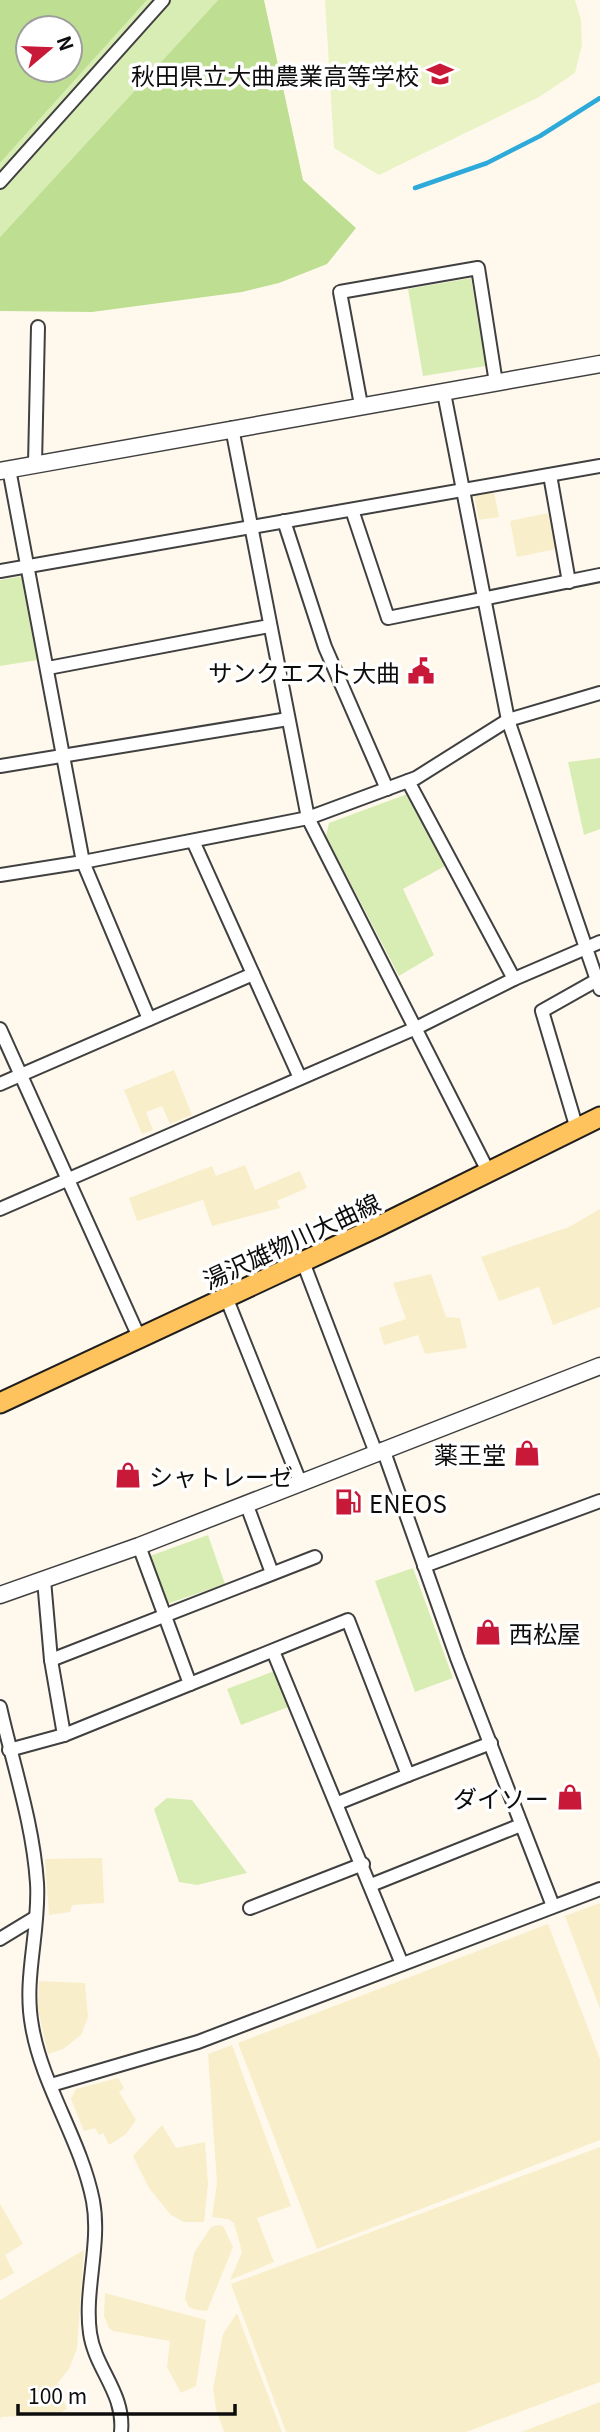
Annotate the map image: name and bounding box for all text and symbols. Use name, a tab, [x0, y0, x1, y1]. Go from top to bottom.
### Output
north arrow	[14, 14, 84, 84]
text: N	[51, 32, 82, 54]
place label: 秋田県立大曲農業高等学校	[131, 57, 419, 92]
school or university icon: 秋田県立大曲農業高等学校	[425, 59, 455, 89]
place label: サンクエスト大曲	[208, 654, 400, 689]
public building icon: サンクエスト大曲	[406, 656, 436, 686]
street label: 湯沢雄物川大曲線	[197, 1184, 385, 1296]
place label: 薬王堂	[434, 1436, 506, 1471]
shop icon: 薬王堂	[512, 1438, 542, 1468]
place label: シャトレーゼ	[149, 1458, 293, 1493]
shop icon: シャトレーゼ	[113, 1460, 143, 1490]
place label: ENEOS	[369, 1485, 447, 1520]
fuel station icon: ENEOS	[333, 1487, 363, 1517]
place label: 西松屋	[509, 1615, 581, 1650]
shop icon: 西松屋	[473, 1617, 503, 1647]
place label: ダイソー	[453, 1780, 549, 1815]
shop icon: ダイソー	[555, 1782, 585, 1812]
scale bar	[18, 2372, 234, 2416]
text: 100 m	[28, 2380, 87, 2410]

